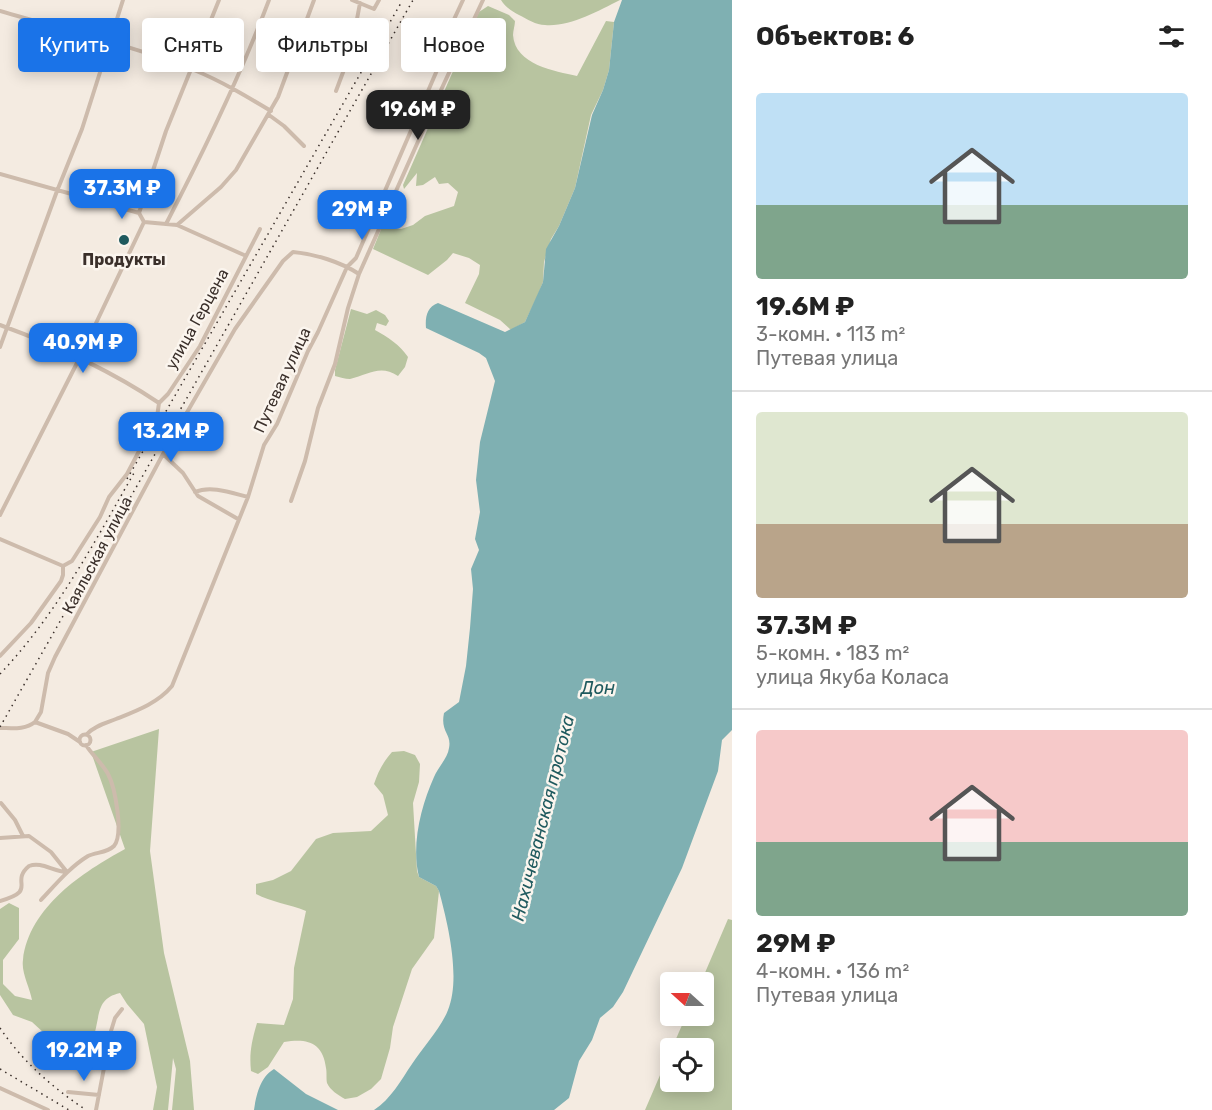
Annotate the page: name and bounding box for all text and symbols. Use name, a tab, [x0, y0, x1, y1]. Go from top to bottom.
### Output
chip: Купить	[18, 18, 130, 72]
chip: Снять	[142, 18, 244, 72]
chip: Фильтры	[256, 18, 389, 72]
chip: Новое	[401, 18, 506, 72]
icon: filters	[1155, 20, 1188, 53]
text: Объектов: 6	[756, 21, 915, 52]
pin: 19.6M ₽	[363, 90, 473, 141]
text: 19.6M ₽	[380, 97, 456, 121]
icon: home	[918, 132, 1026, 240]
pin: 37.3M ₽	[67, 169, 177, 220]
text: 37.3M ₽	[83, 176, 161, 200]
pin: 29M ₽	[320, 190, 404, 241]
text: 29M ₽	[331, 197, 393, 221]
marker: Продукты	[117, 233, 131, 247]
place label: Продукты	[82, 250, 166, 269]
street label: улица Герцена	[161, 265, 233, 373]
text: 19.6M ₽	[756, 291, 854, 322]
text: 3-комн. · 113 m²	[756, 322, 905, 346]
pin: 40.9M ₽	[28, 323, 138, 374]
street label: Путевая улица	[249, 324, 315, 436]
text: 40.9M ₽	[43, 330, 123, 354]
text: Путевая улица	[756, 346, 898, 370]
pin: 13.2M ₽	[116, 412, 226, 463]
text: 13.2M ₽	[132, 419, 210, 443]
icon: home	[918, 451, 1026, 559]
street label: Каяльская улица	[58, 493, 136, 617]
text: 37.3M ₽	[756, 610, 857, 641]
text: 5-комн. · 183 m²	[756, 641, 909, 665]
text: улица Якуба Коласа	[756, 665, 949, 689]
water label: Дон	[579, 677, 615, 699]
water label: Нахичеванская протока	[507, 712, 579, 923]
icon: home	[918, 769, 1026, 877]
text: 29M ₽	[756, 928, 835, 959]
text: 4-комн. · 136 m²	[756, 959, 909, 983]
north arrow	[660, 972, 714, 1026]
map controls	[660, 972, 714, 1092]
text: Путевая улица	[756, 983, 898, 1007]
pin: 19.2M ₽	[29, 1031, 139, 1082]
text: 19.2M ₽	[46, 1038, 122, 1062]
button: locate	[660, 1038, 714, 1092]

